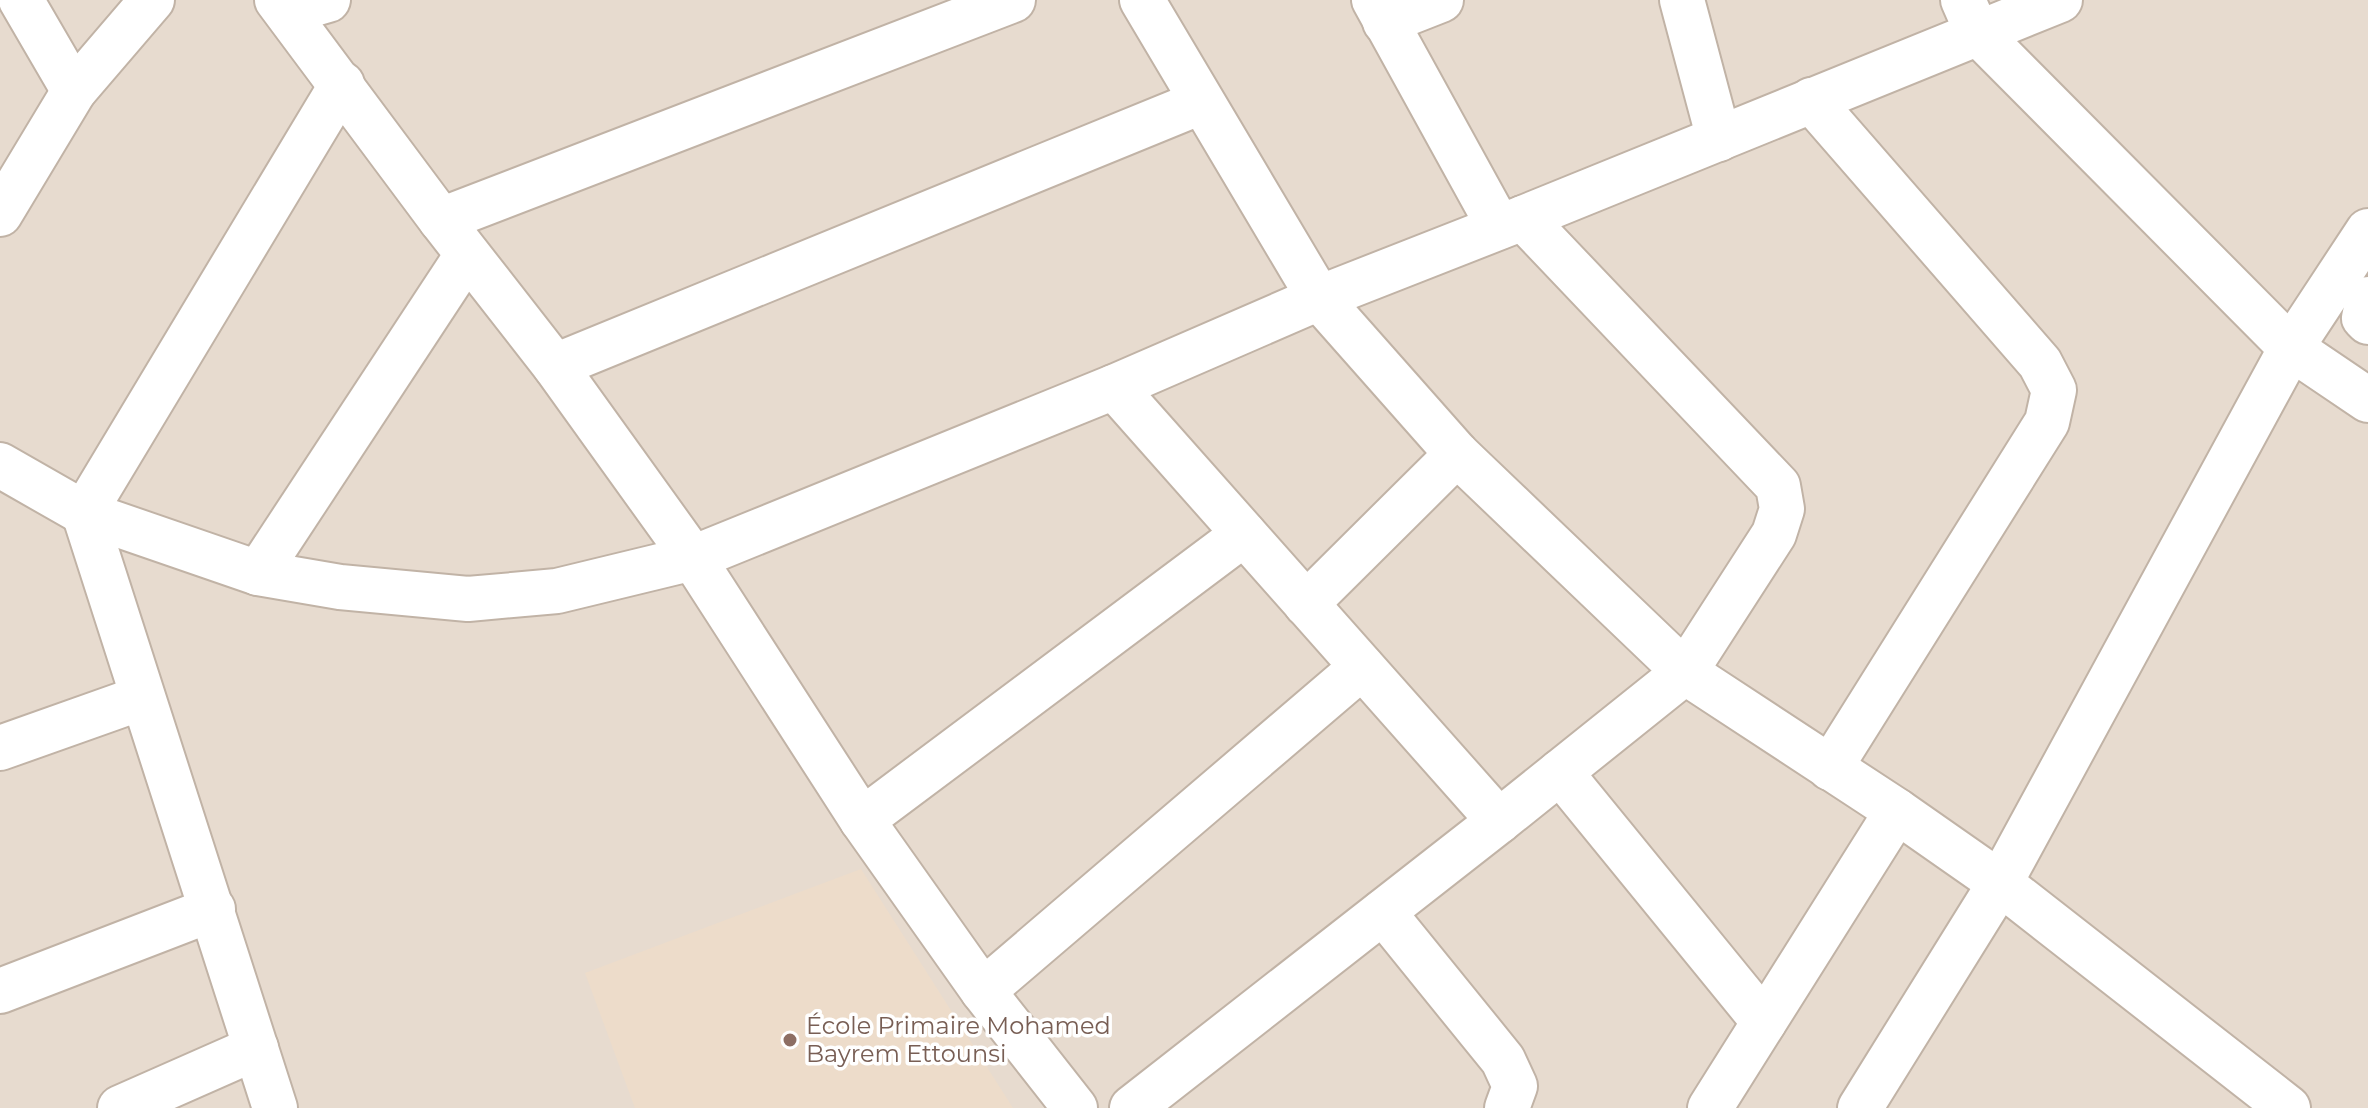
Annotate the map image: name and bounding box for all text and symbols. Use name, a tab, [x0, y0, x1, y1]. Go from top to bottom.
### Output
place label: École Primaire Mohamed Bayrem Ettounsi	[806, 1011, 1111, 1068]
marker: École Primaire Mohamed Bayrem Ettounsi	[781, 1031, 799, 1049]

